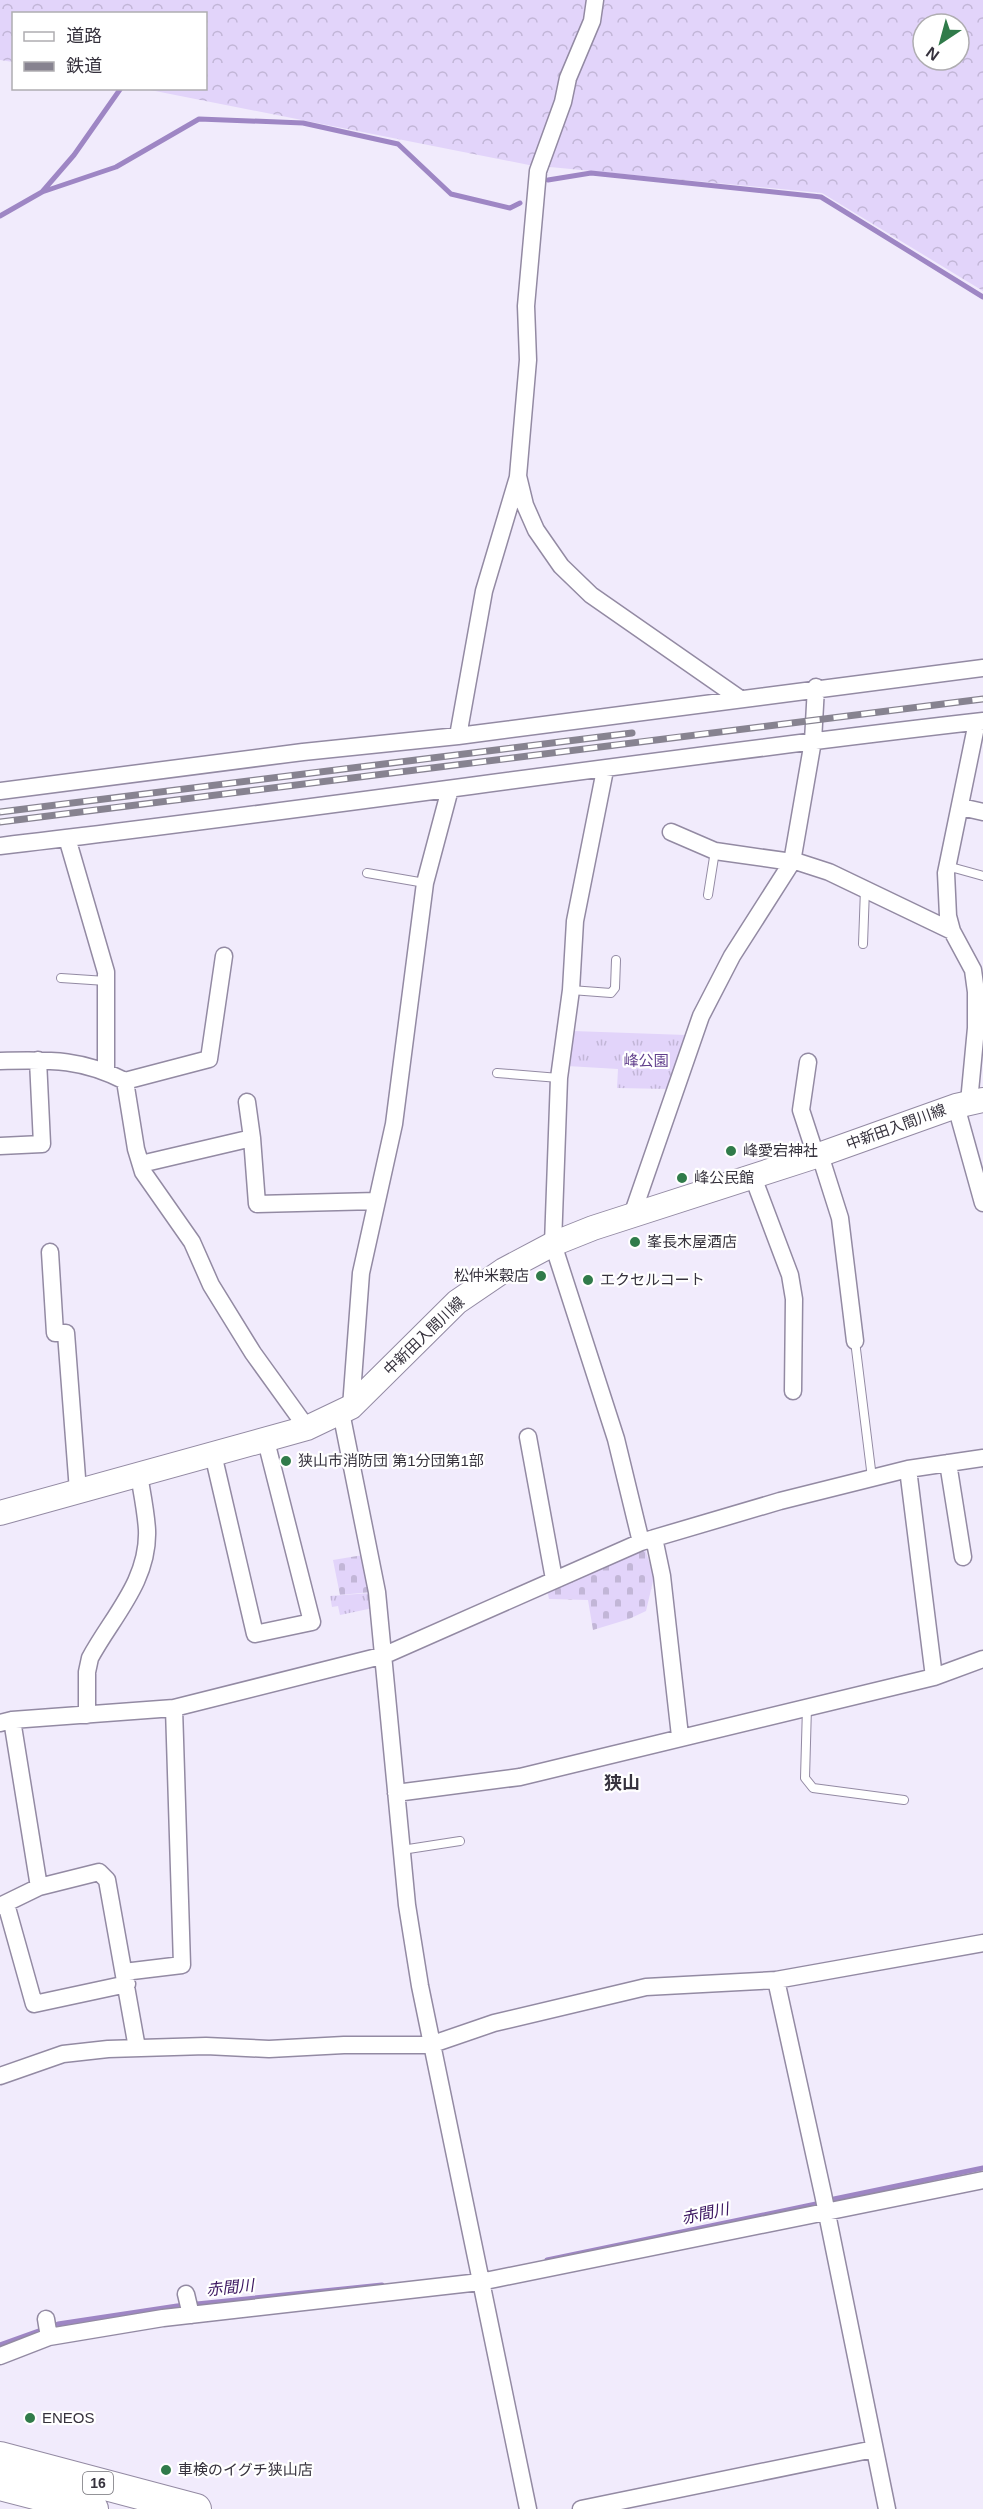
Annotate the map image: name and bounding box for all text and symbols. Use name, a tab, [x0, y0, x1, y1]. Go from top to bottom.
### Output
legend	[12, 12, 207, 90]
north arrow	[911, 12, 971, 72]
text: 道路	[66, 26, 102, 46]
text: N	[923, 43, 942, 64]
text: 鉄道	[66, 56, 102, 76]
park label: 峰公園	[623, 1052, 669, 1069]
street label: 中新田入間川線	[844, 1101, 948, 1152]
place label: 峰愛宕神社	[743, 1142, 818, 1159]
marker: 峰愛宕神社	[724, 1144, 738, 1158]
place label: 峰公民館	[694, 1169, 754, 1186]
marker: 峰公民館	[675, 1171, 689, 1185]
place label: 峯長木屋酒店	[647, 1233, 737, 1250]
marker: 峯長木屋酒店	[628, 1235, 642, 1249]
place label: 松仲米穀店	[454, 1267, 529, 1284]
marker: 松仲米穀店	[534, 1269, 548, 1283]
place label: エクセルコート	[600, 1271, 705, 1288]
marker: エクセルコート	[581, 1273, 595, 1287]
street label: 中新田入間川線	[380, 1293, 467, 1378]
place label: 狭山市消防団 第1分団第1部	[298, 1452, 484, 1469]
marker: 狭山市消防団 第1分団第1部	[279, 1454, 293, 1468]
district label: 狭山	[604, 1773, 640, 1793]
water label: 赤間川	[680, 2200, 732, 2227]
water label: 赤間川	[205, 2276, 257, 2298]
place label: ENEOS	[42, 2409, 95, 2426]
marker: ENEOS	[23, 2411, 37, 2425]
place label: 車検のイグチ狭山店	[178, 2461, 313, 2478]
marker: 車検のイグチ狭山店	[159, 2463, 173, 2477]
road number: 16	[83, 2472, 113, 2494]

